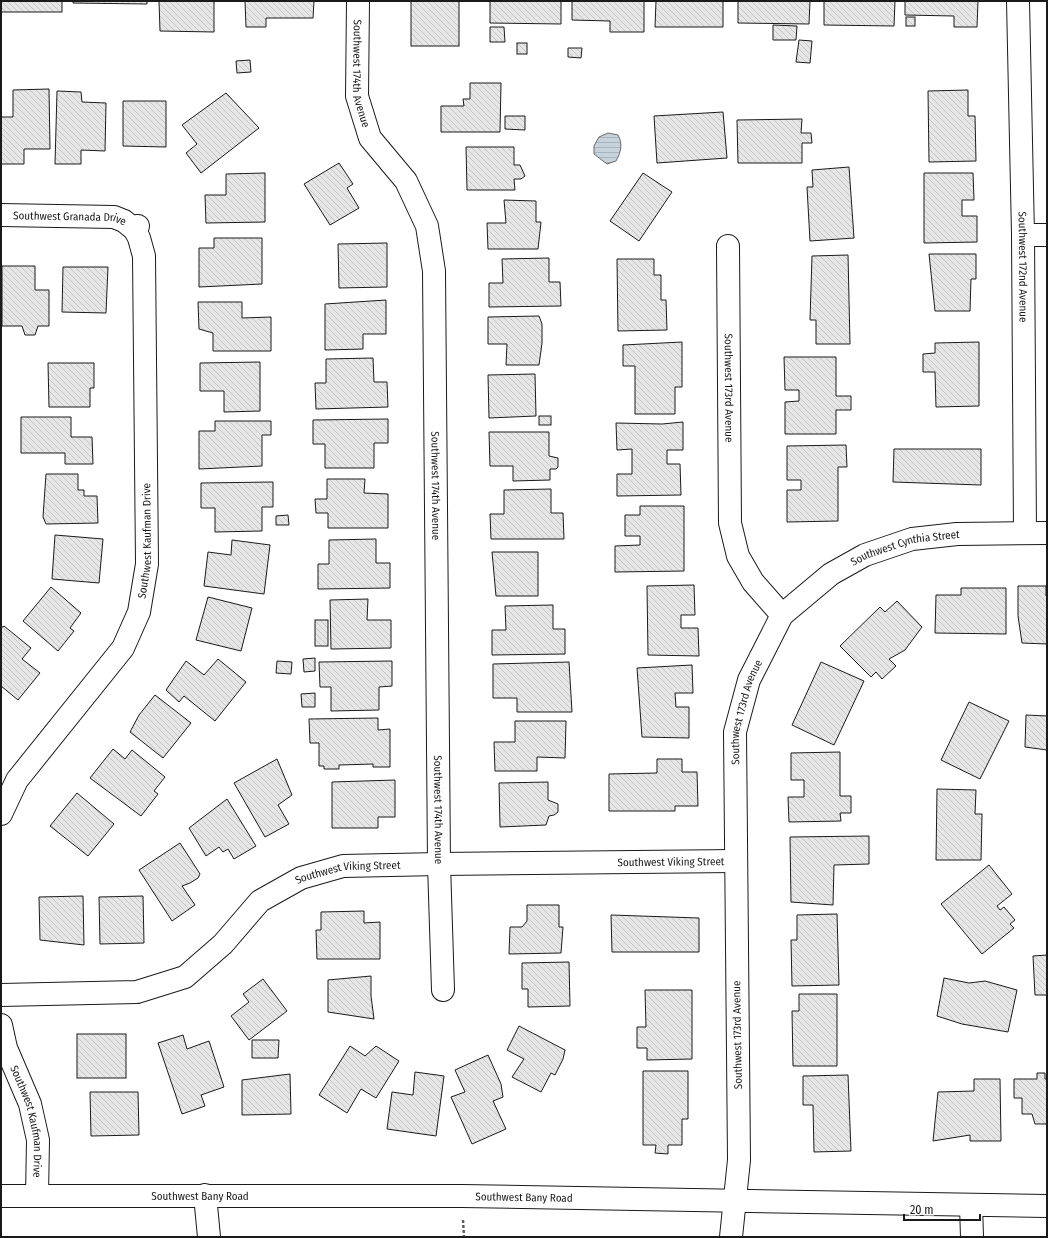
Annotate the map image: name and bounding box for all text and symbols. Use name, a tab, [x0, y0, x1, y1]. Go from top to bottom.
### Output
street label: Southwest 174th Avenue	[350, 19, 372, 129]
street label: Southwest Granada Drive	[13, 209, 128, 228]
street label: Southwest 172nd Avenue	[1015, 211, 1030, 322]
street label: Southwest 173rd Avenue	[722, 334, 735, 442]
street label: Southwest 174th Avenue	[428, 431, 442, 540]
street label: Southwest Kaufman Drive	[135, 483, 154, 600]
street label: Southwest Cynthia Street	[848, 528, 960, 569]
street label: Southwest 173rd Avenue	[729, 658, 765, 765]
street label: Southwest 174th Avenue	[431, 755, 445, 864]
street label: Southwest Viking Street	[617, 855, 725, 869]
street label: Southwest Viking Street	[293, 859, 401, 887]
street label: Southwest 173rd Avenue	[730, 981, 745, 1089]
street label: Southwest Kaufman Drive	[7, 1064, 44, 1178]
street label: Southwest Bany Road	[151, 1190, 249, 1203]
street label: Southwest Bany Road	[475, 1190, 573, 1205]
scale bar	[904, 1196, 980, 1222]
text: 20 m	[910, 1203, 934, 1217]

